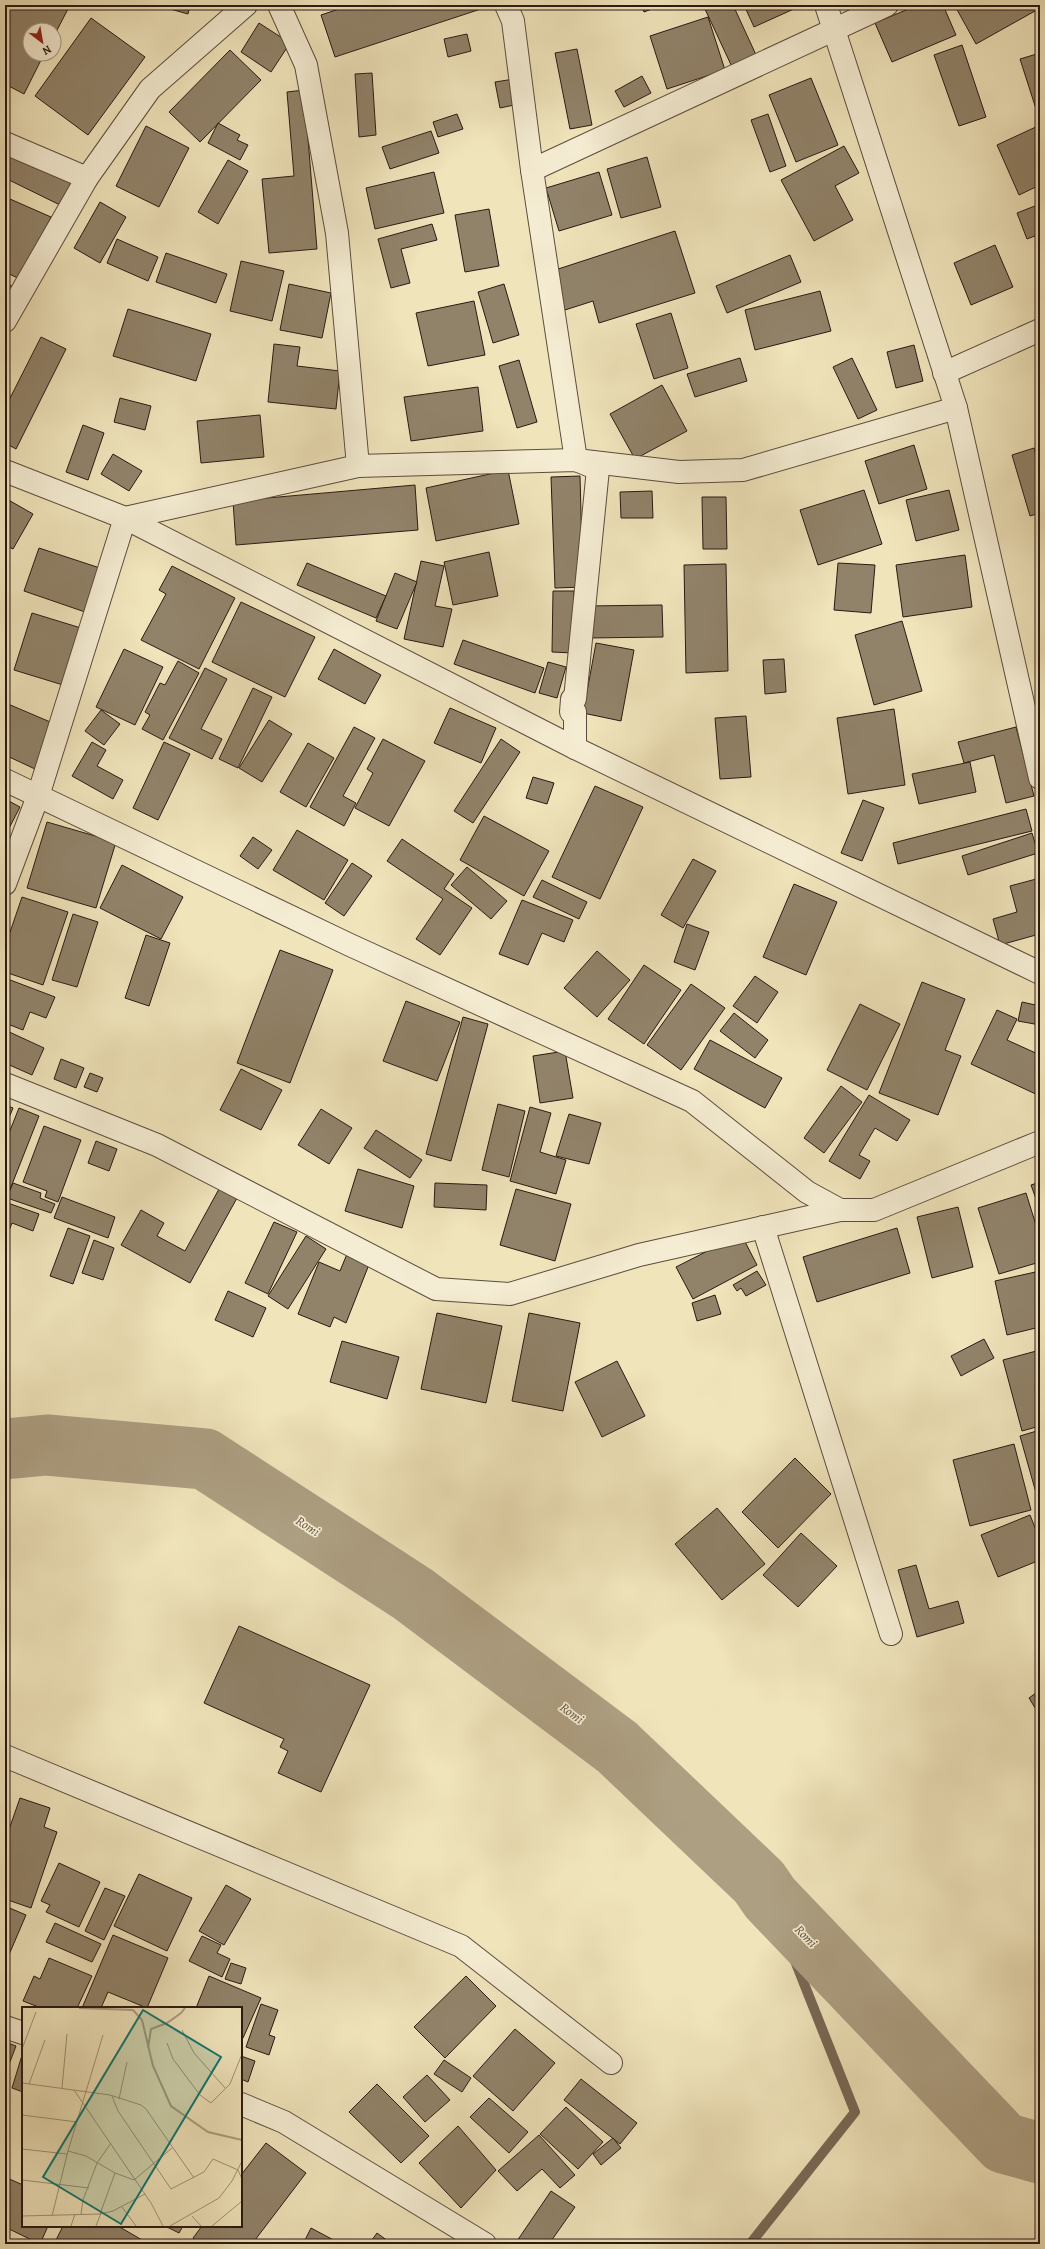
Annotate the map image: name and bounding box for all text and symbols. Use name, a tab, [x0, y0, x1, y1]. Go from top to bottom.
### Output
north arrow	[22, 22, 62, 62]
text: N	[40, 42, 54, 59]
water label: Romi	[293, 1512, 324, 1540]
water label: Romi	[557, 1699, 588, 1728]
water label: Romi	[791, 1921, 821, 1951]
inset map	[22, 2007, 242, 2227]

